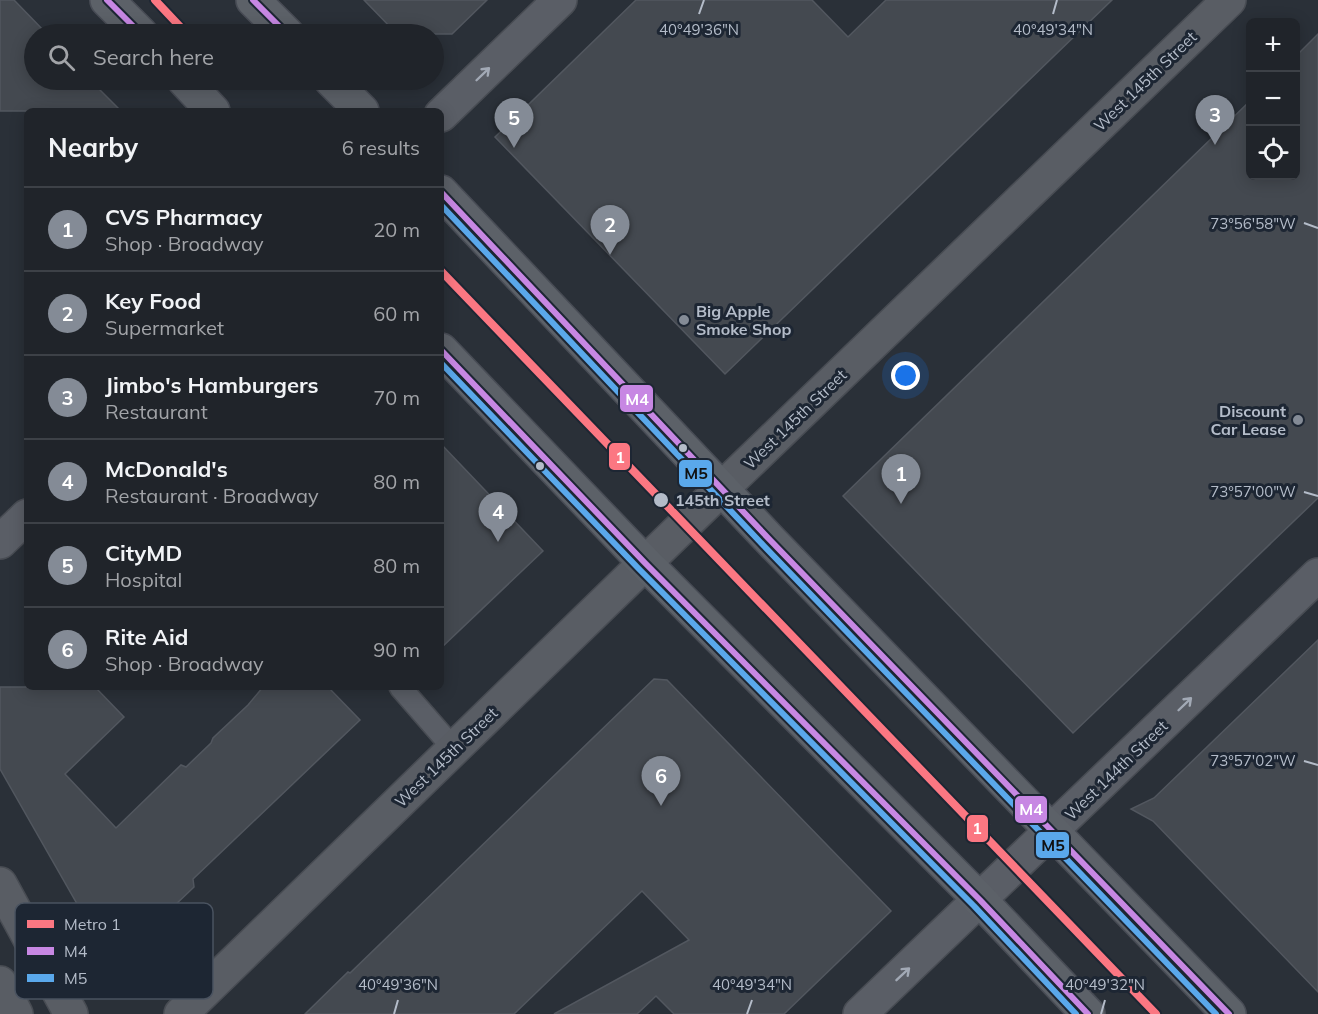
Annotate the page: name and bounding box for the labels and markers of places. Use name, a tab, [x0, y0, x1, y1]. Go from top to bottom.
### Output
pin: 3	[1196, 96, 1234, 145]
pin: 5	[494, 98, 534, 148]
pin: 2	[590, 206, 630, 255]
place label: Big Apple Smoke Shop	[696, 301, 791, 339]
marker: Big Apple Smoke Shop	[677, 313, 691, 327]
place label: Discount Car Lease	[1210, 401, 1286, 439]
marker: Discount Car Lease	[1291, 413, 1305, 427]
unlabelled marker	[677, 442, 689, 454]
pin: 1	[882, 454, 920, 504]
unlabelled marker	[534, 460, 546, 472]
place label: 145th Street	[675, 490, 770, 510]
marker: 145th Street	[652, 491, 670, 509]
pin: 4	[478, 492, 518, 542]
pin: 6	[642, 756, 680, 806]

